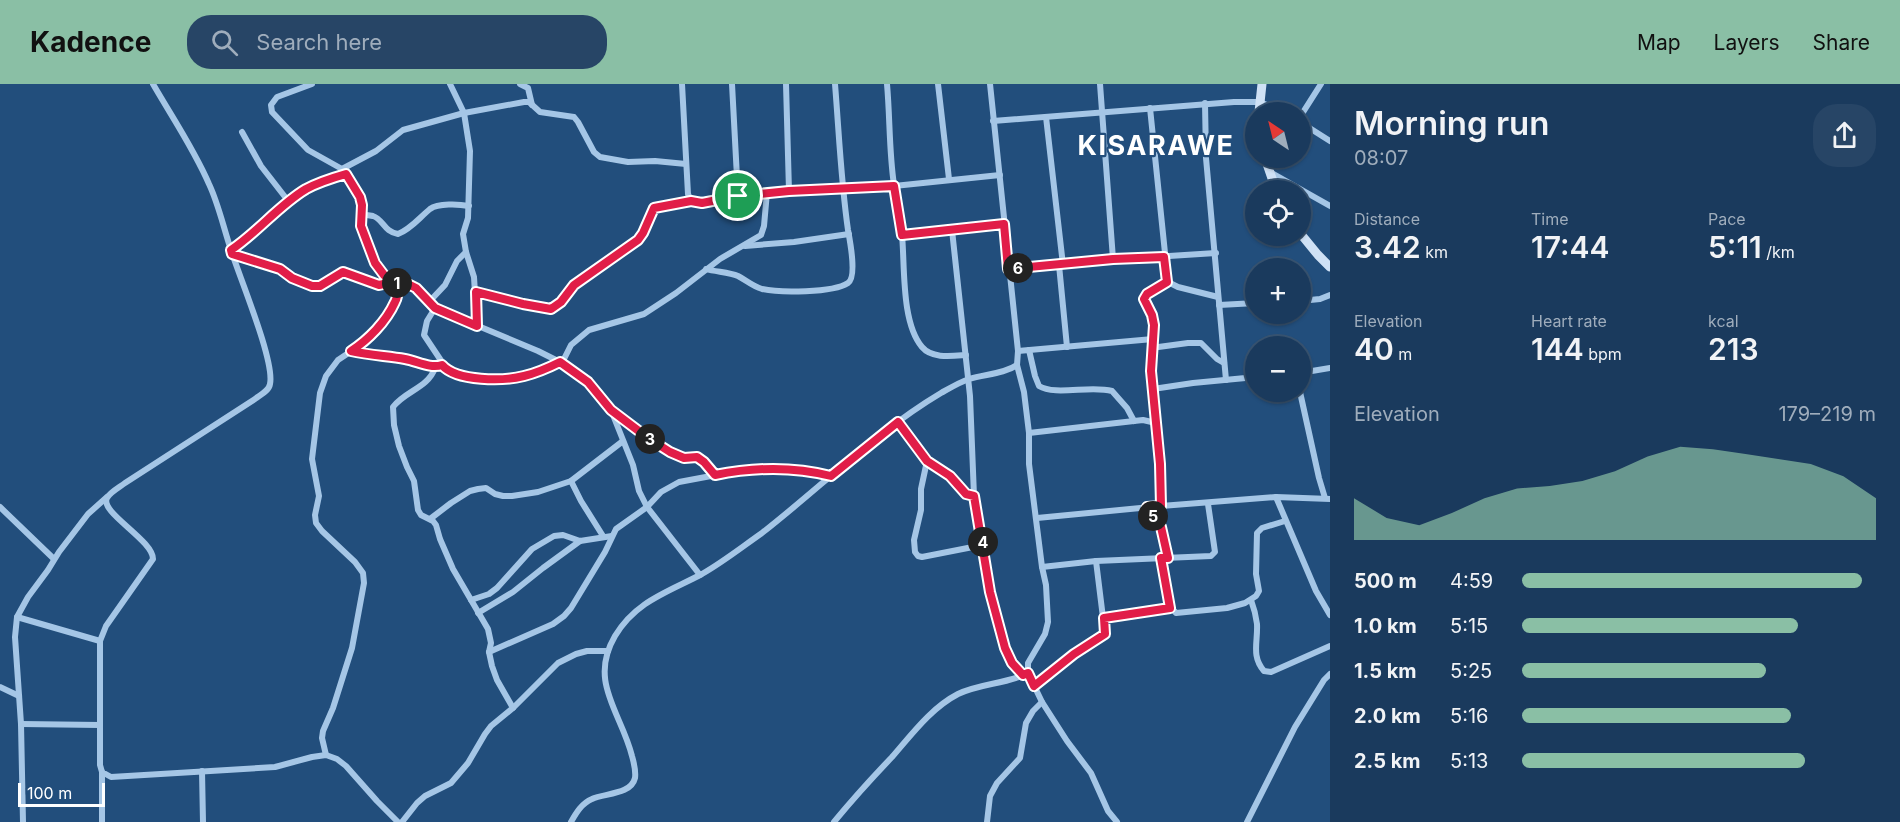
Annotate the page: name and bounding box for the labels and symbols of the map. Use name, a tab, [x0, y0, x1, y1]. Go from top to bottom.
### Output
north arrow	[1245, 102, 1311, 168]
district label: KISARAWE	[1078, 129, 1234, 162]
pin	[712, 170, 763, 221]
pin: 6	[1003, 253, 1033, 283]
pin: 1	[382, 268, 412, 298]
pin: 3	[635, 424, 665, 454]
pin: 5	[1138, 501, 1168, 531]
pin: 4	[968, 527, 998, 557]
scale bar	[18, 780, 105, 808]

